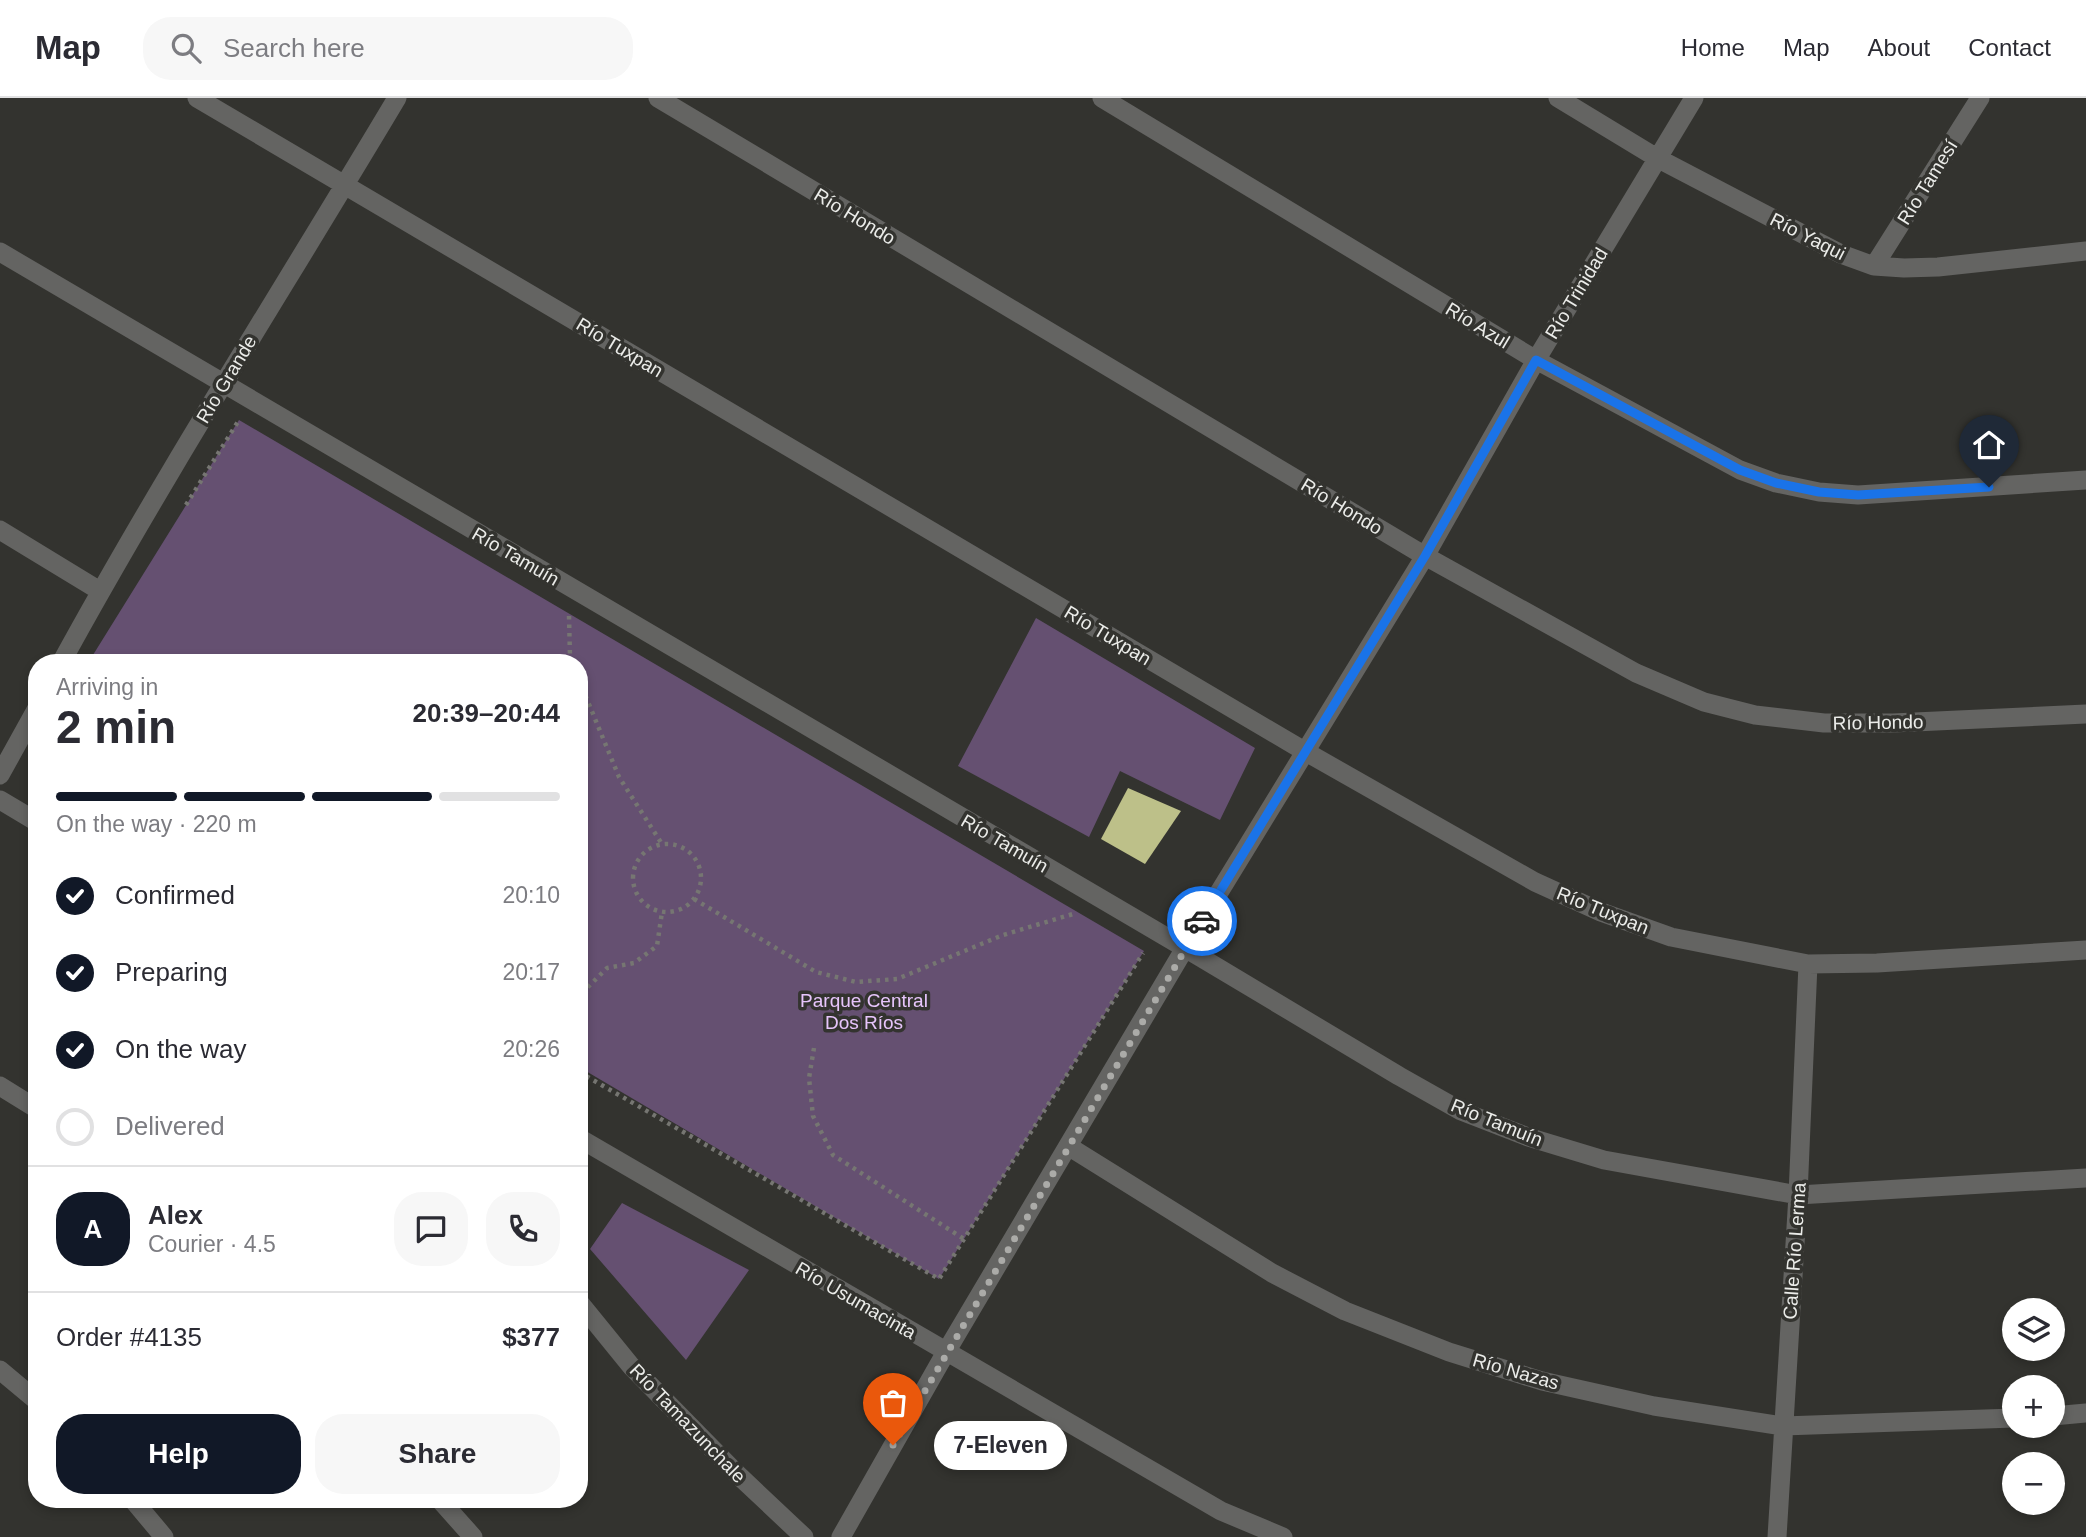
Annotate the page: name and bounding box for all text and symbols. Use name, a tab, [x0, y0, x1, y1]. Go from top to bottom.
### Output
search box	[143, 17, 633, 80]
text: Map	[35, 29, 101, 66]
icon: search	[167, 29, 205, 67]
text: Search here	[223, 33, 365, 63]
text: Home	[1681, 34, 1745, 61]
text: Map	[1783, 34, 1830, 61]
text: About	[1868, 34, 1930, 61]
text: Contact	[1968, 34, 2051, 61]
street label: Río Tamesí	[1893, 135, 1962, 228]
street label: Río Hondo	[810, 184, 899, 249]
street label: Río Yaqui	[1767, 209, 1849, 264]
street label: Río Trinidad	[1541, 244, 1612, 343]
street label: Río Azul	[1442, 298, 1513, 353]
street label: Río Tuxpan	[573, 313, 667, 381]
street label: Río Grande	[192, 332, 261, 427]
pin	[1959, 415, 2019, 487]
icon: home	[1970, 426, 2008, 464]
street label: Río Hondo	[1297, 474, 1386, 539]
street label: Río Tamuín	[469, 523, 563, 590]
street label: Río Tuxpan	[1061, 601, 1155, 669]
text: Arriving in	[56, 674, 158, 700]
text: 20:39–20:44	[413, 698, 560, 728]
text: 2 min	[56, 701, 176, 753]
street label: Río Hondo	[1832, 711, 1924, 734]
street label: Río Tamuín	[958, 810, 1052, 877]
text: On the way · 220 m	[56, 811, 257, 837]
icon: check	[56, 877, 94, 915]
text: Confirmed	[115, 880, 235, 910]
text: 20:10	[502, 882, 560, 908]
street label: Río Tuxpan	[1554, 883, 1652, 938]
courier	[1167, 886, 1237, 956]
icon: car	[1183, 902, 1221, 940]
icon: check	[56, 954, 94, 992]
text: Preparing	[115, 957, 228, 987]
text: 20:17	[502, 959, 560, 985]
park label: Parque Central Dos Ríos	[800, 990, 928, 1033]
icon: check	[56, 1031, 94, 1069]
text: On the way	[115, 1034, 247, 1064]
text: 20:26	[502, 1036, 560, 1062]
street label: Río Tamuín	[1448, 1095, 1546, 1150]
text: Delivered	[115, 1111, 225, 1141]
street label: Calle Río Lerma	[1779, 1181, 1810, 1320]
button: chat	[394, 1192, 468, 1266]
button: phone	[486, 1192, 560, 1266]
text: Alex	[148, 1200, 203, 1230]
text: A	[84, 1214, 102, 1244]
text: Courier · 4.5	[148, 1231, 276, 1257]
street label: Río Usumacinta	[792, 1258, 920, 1344]
map controls	[2002, 1298, 2065, 1515]
button: layers	[2002, 1298, 2065, 1361]
text: Order #4135	[56, 1322, 202, 1352]
text: $377	[502, 1322, 560, 1352]
street label: Río Nazas	[1470, 1349, 1561, 1394]
street label: Río Tamazunchale	[626, 1360, 750, 1487]
pin	[863, 1373, 923, 1445]
button: +	[2002, 1375, 2065, 1438]
icon: bag	[874, 1384, 912, 1422]
button: Help	[56, 1414, 301, 1494]
button: Share	[315, 1414, 560, 1494]
callout: 7-Eleven	[935, 1420, 1068, 1470]
text: 7-Eleven	[953, 1432, 1048, 1458]
button: −	[2002, 1452, 2065, 1515]

